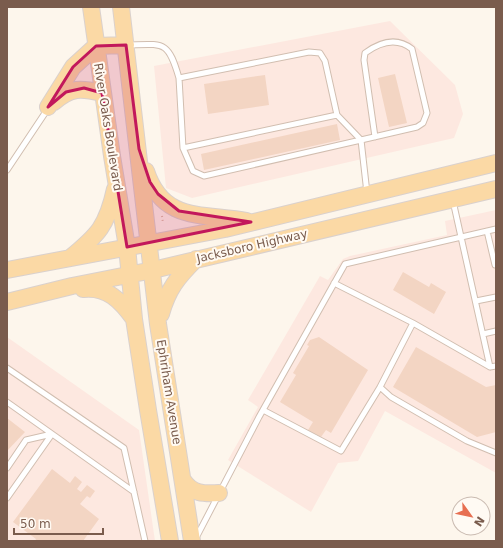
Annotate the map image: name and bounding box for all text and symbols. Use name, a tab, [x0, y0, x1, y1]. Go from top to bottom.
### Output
street label: River Oaks Boulevard	[91, 62, 125, 192]
street label: Jacksboro Highway	[194, 226, 309, 266]
street label: Ephriham Avenue	[154, 338, 184, 446]
north arrow	[451, 496, 491, 536]
scale bar	[14, 510, 103, 536]
text: N	[471, 514, 487, 529]
text: 50 m	[20, 517, 51, 531]

